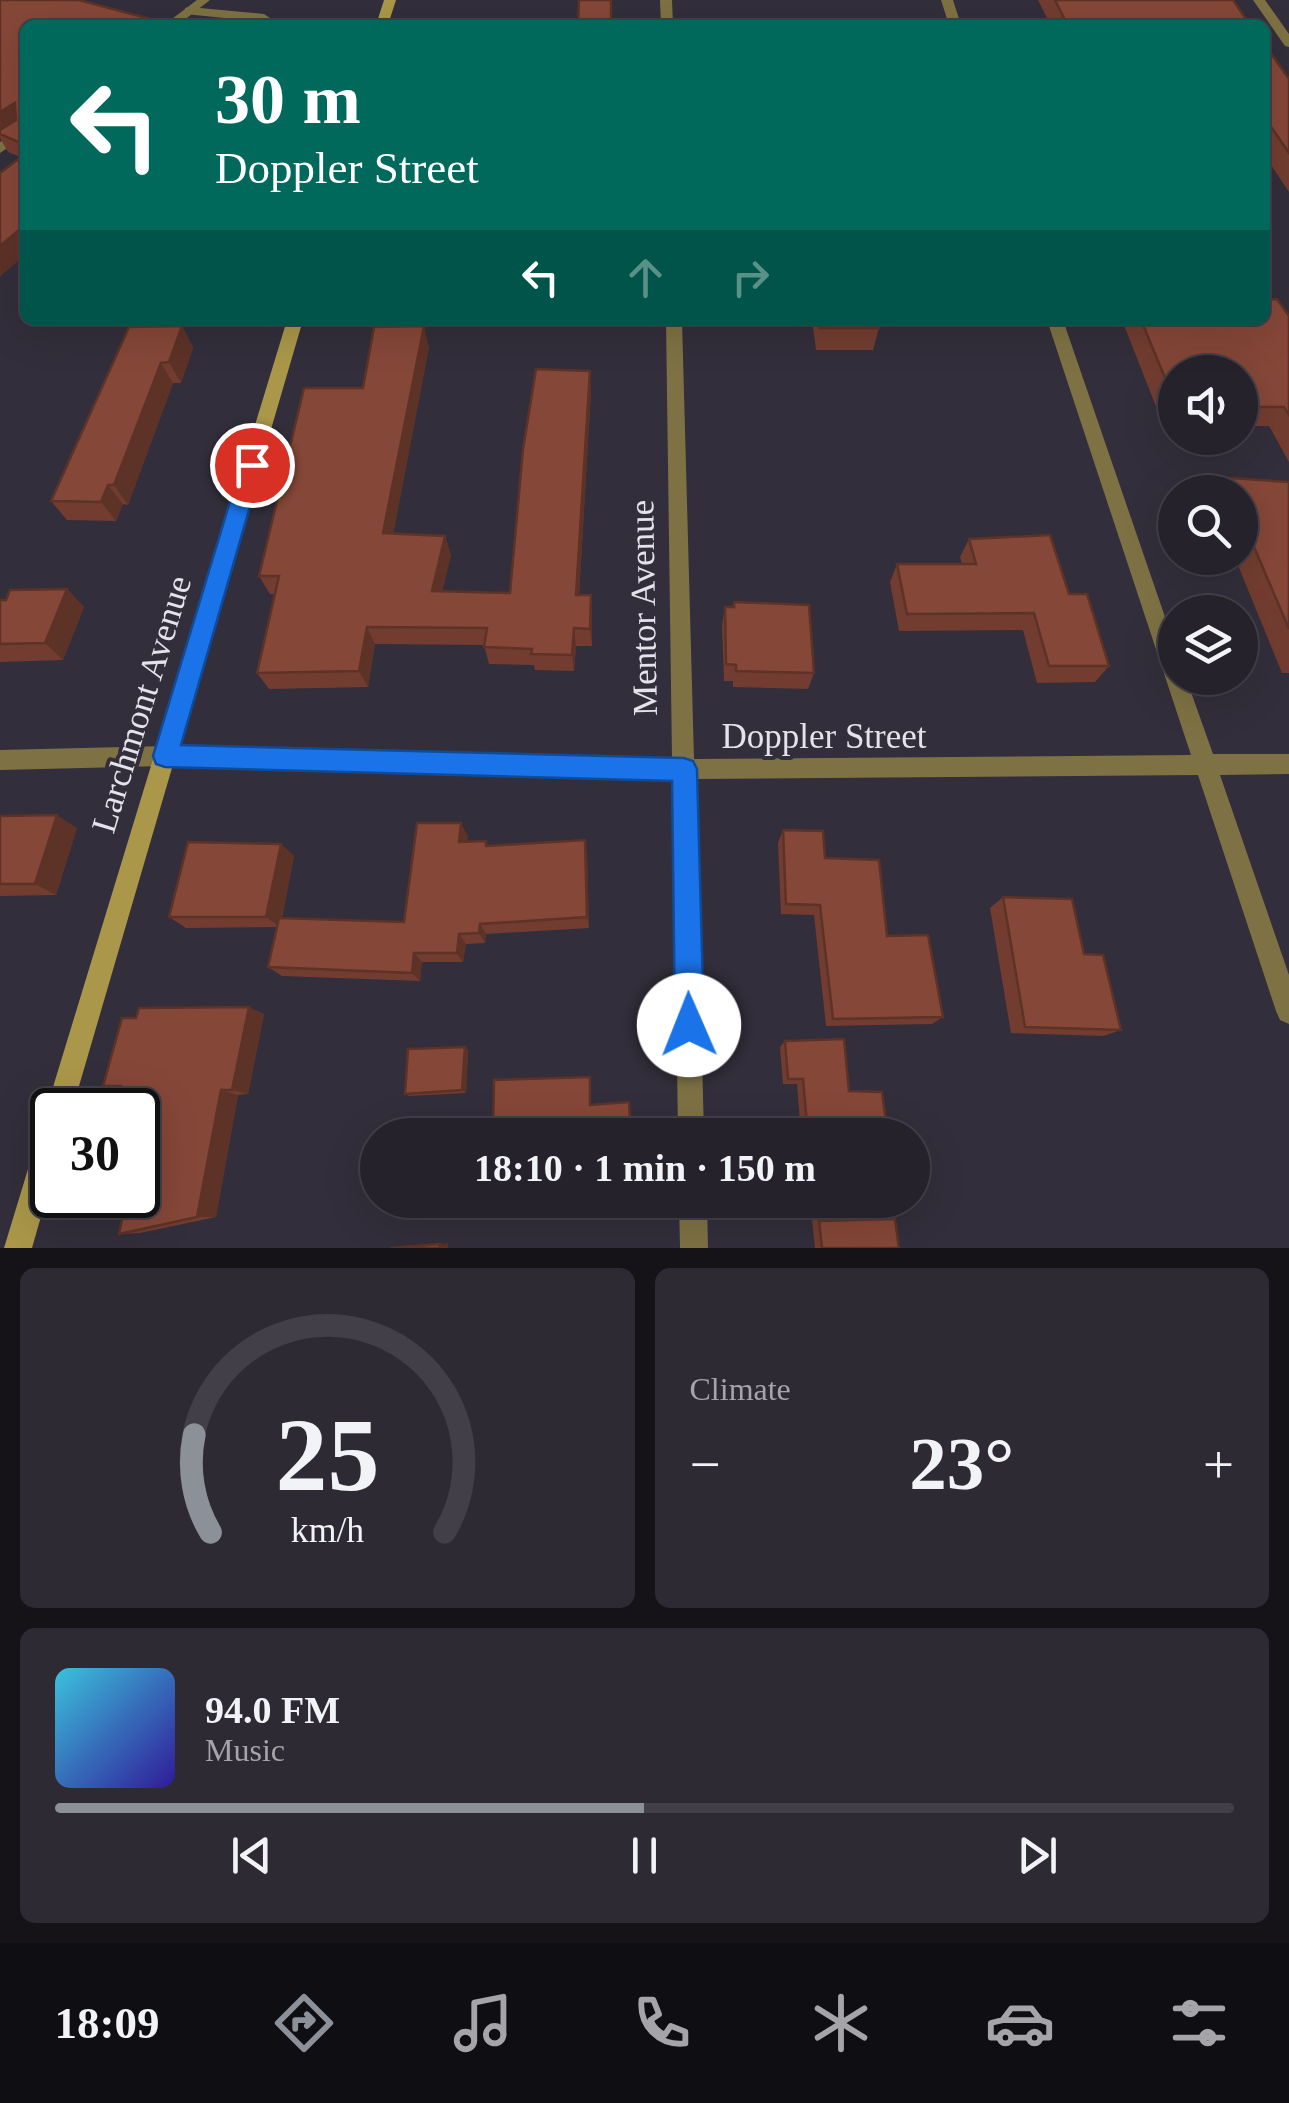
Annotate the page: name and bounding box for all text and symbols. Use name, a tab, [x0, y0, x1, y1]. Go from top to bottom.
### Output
icon: left	[50, 60, 180, 190]
text: 30 m	[215, 61, 361, 138]
text: Doppler Street	[215, 143, 479, 193]
icon: left	[513, 250, 568, 305]
icon: ahead	[618, 250, 673, 305]
icon: right	[723, 250, 778, 305]
map controls	[1158, 355, 1258, 695]
button: sound	[1158, 355, 1258, 455]
pin	[210, 423, 295, 508]
icon: arrive	[225, 438, 280, 493]
button: search	[1158, 475, 1258, 575]
street label: Mentor Avenue	[622, 500, 665, 716]
street label: Larchmont Avenue	[84, 571, 199, 837]
button: layers	[1158, 595, 1258, 695]
street label: Doppler Street	[721, 717, 927, 756]
position arrow	[637, 973, 741, 1077]
speed limit sign: 30	[30, 1088, 160, 1218]
text: 18:10 · 1 min · 150 m	[474, 1147, 816, 1189]
text: Climate	[690, 1371, 791, 1407]
text: 25	[275, 1397, 379, 1512]
text: 23°	[909, 1422, 1014, 1505]
text: −	[690, 1434, 721, 1495]
text: +	[1203, 1434, 1234, 1495]
text: km/h	[291, 1510, 364, 1550]
text: 94.0 FM	[205, 1689, 340, 1731]
text: Music	[205, 1732, 285, 1768]
icon: previous	[224, 1828, 279, 1883]
icon: pause	[617, 1828, 672, 1883]
icon: next	[1010, 1828, 1065, 1883]
icon: directions	[269, 1988, 339, 2058]
icon: music	[448, 1988, 518, 2058]
icon: phone	[627, 1988, 697, 2058]
icon: climate	[806, 1988, 876, 2058]
icon: car	[985, 1988, 1055, 2058]
icon: filters	[1164, 1988, 1234, 2058]
text: 18:09	[55, 1998, 160, 2048]

